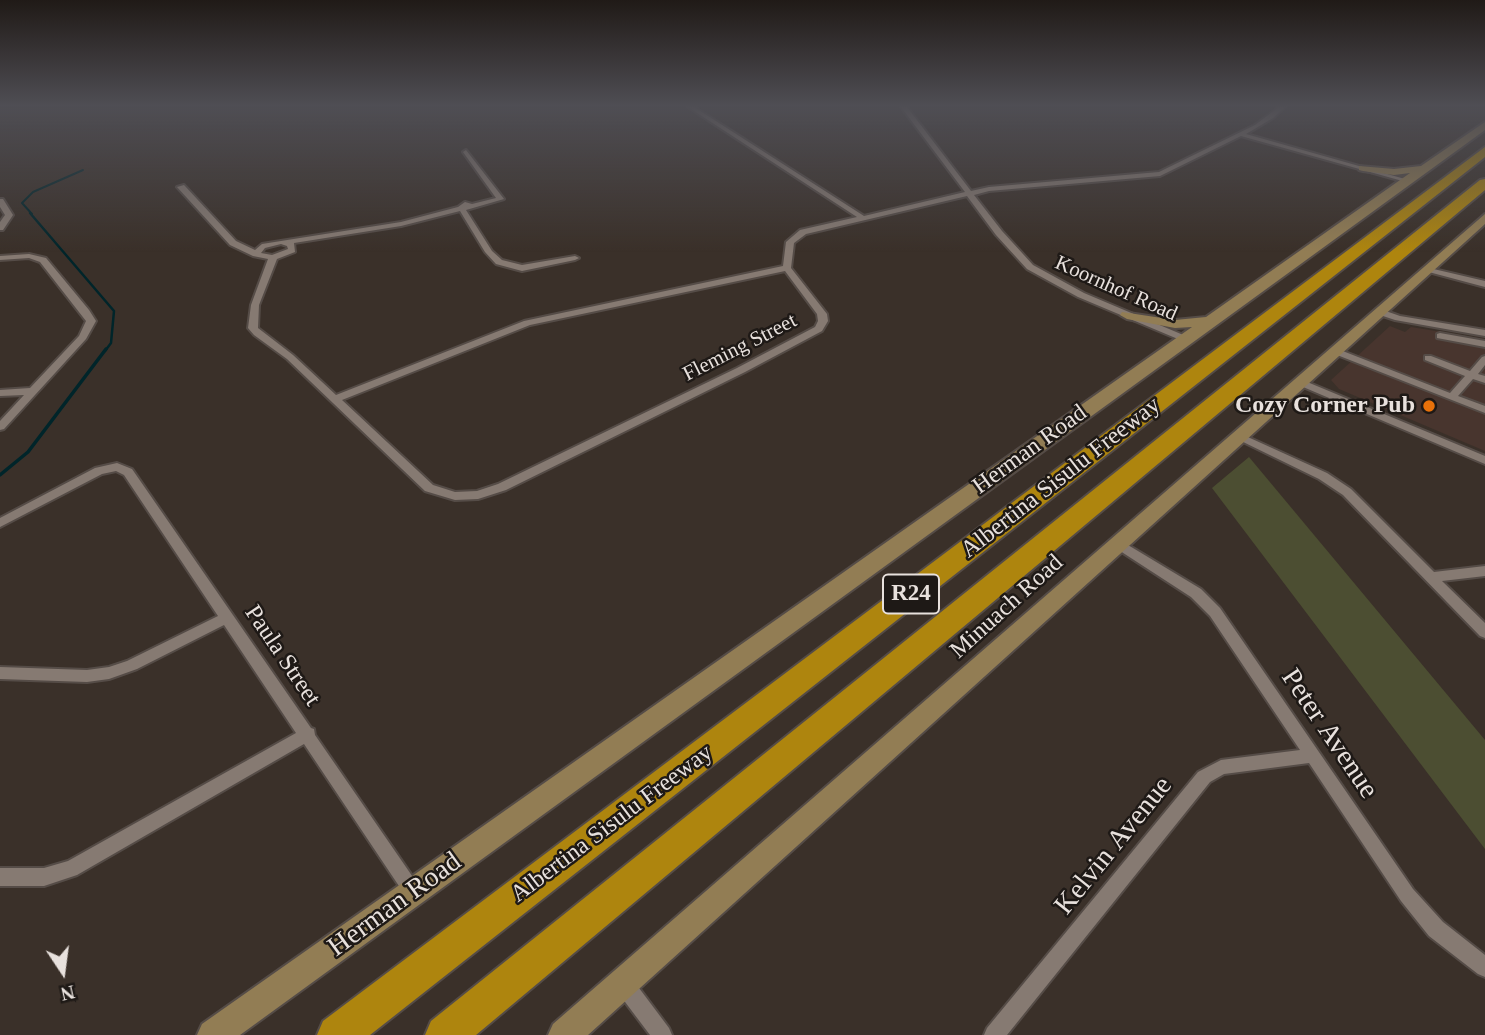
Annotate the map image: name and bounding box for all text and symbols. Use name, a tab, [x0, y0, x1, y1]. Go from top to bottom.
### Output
street label: Koornhof Road	[1051, 251, 1181, 327]
street label: Fleming Street	[679, 309, 801, 387]
street label: Albertina Sisulu Freeway	[955, 391, 1167, 565]
place label: Cozy Corner Pub	[1235, 392, 1415, 420]
marker: Cozy Corner Pub	[1421, 398, 1437, 414]
street label: Herman Road	[967, 399, 1093, 501]
street label: Minuach Road	[945, 549, 1069, 665]
road number: R24	[883, 574, 939, 614]
street label: Paula Street	[238, 600, 326, 712]
street label: Peter Avenue	[1273, 663, 1385, 805]
street label: Albertina Sisulu Freeway	[505, 739, 719, 909]
street label: Kelvin Avenue	[1048, 770, 1180, 922]
street label: Herman Road	[322, 845, 468, 965]
north arrow	[28, 937, 98, 1007]
text: N	[59, 981, 77, 1005]

